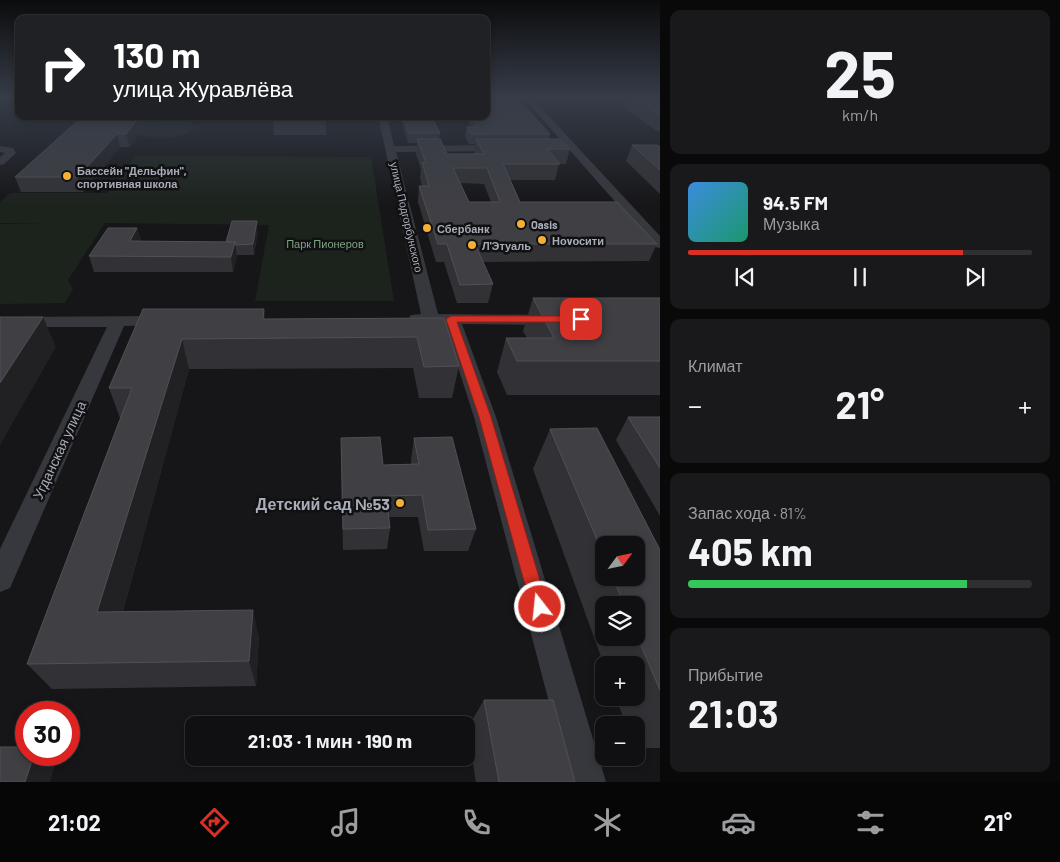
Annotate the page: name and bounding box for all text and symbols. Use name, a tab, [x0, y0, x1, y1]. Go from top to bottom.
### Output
text: 130 m	[113, 33, 200, 75]
text: 25	[824, 33, 896, 111]
icon: right	[30, 35, 95, 100]
text: улица Журавлёва	[113, 75, 293, 101]
text: km/h	[842, 105, 878, 124]
street label: улица Подгорбунского	[388, 161, 426, 273]
place label: Бассейн "Дельфин", спортивная школа	[77, 164, 187, 190]
marker: Бассейн "Дельфин", спортивная школа	[61, 170, 73, 182]
text: 94.5 FM	[763, 191, 828, 214]
text: Музыка	[763, 214, 820, 233]
marker: Oasis	[515, 218, 527, 230]
place label: Oasis	[531, 218, 558, 231]
marker: Сбербанк	[421, 222, 433, 234]
place label: Сбербанк	[437, 222, 490, 235]
marker: Ноvосити	[536, 234, 548, 246]
place label: Ноvосити	[552, 234, 604, 247]
park label: Парк Пионеров	[286, 237, 364, 250]
marker: Л'Этуаль	[466, 239, 478, 251]
place label: Л'Этуаль	[482, 239, 531, 252]
icon: previous	[731, 263, 759, 291]
icon: pause	[846, 263, 874, 291]
icon: next	[961, 263, 989, 291]
pin	[560, 298, 602, 340]
icon: arrive	[567, 305, 595, 333]
text: Климат	[688, 356, 742, 375]
text: 21°	[836, 381, 884, 427]
text: −	[688, 388, 702, 422]
text: +	[1018, 388, 1032, 422]
street label: Угданская улица	[29, 398, 89, 502]
place label: Детский сад №53	[256, 494, 390, 513]
marker: Детский сад №53	[394, 497, 406, 509]
text: Запас хода · 81%	[688, 503, 807, 522]
text: 405 km	[688, 528, 813, 574]
north arrow	[595, 536, 645, 586]
map controls	[595, 536, 645, 766]
position arrow	[513, 580, 565, 632]
button: layers	[595, 596, 645, 646]
button: +	[595, 656, 645, 706]
text: Прибытие	[688, 665, 763, 684]
text: 21:03	[688, 690, 779, 736]
speed limit sign: 30	[15, 701, 80, 766]
button: −	[595, 716, 645, 766]
text: 21:03 · 1 мин · 190 m	[248, 729, 412, 752]
icon: directions	[197, 805, 232, 840]
icon: music	[328, 805, 363, 840]
icon: phone	[459, 805, 494, 840]
icon: climate	[590, 805, 625, 840]
icon: car	[721, 805, 756, 840]
icon: filters	[853, 805, 888, 840]
text: 21:02	[48, 809, 101, 835]
text: 21°	[984, 809, 1012, 835]

